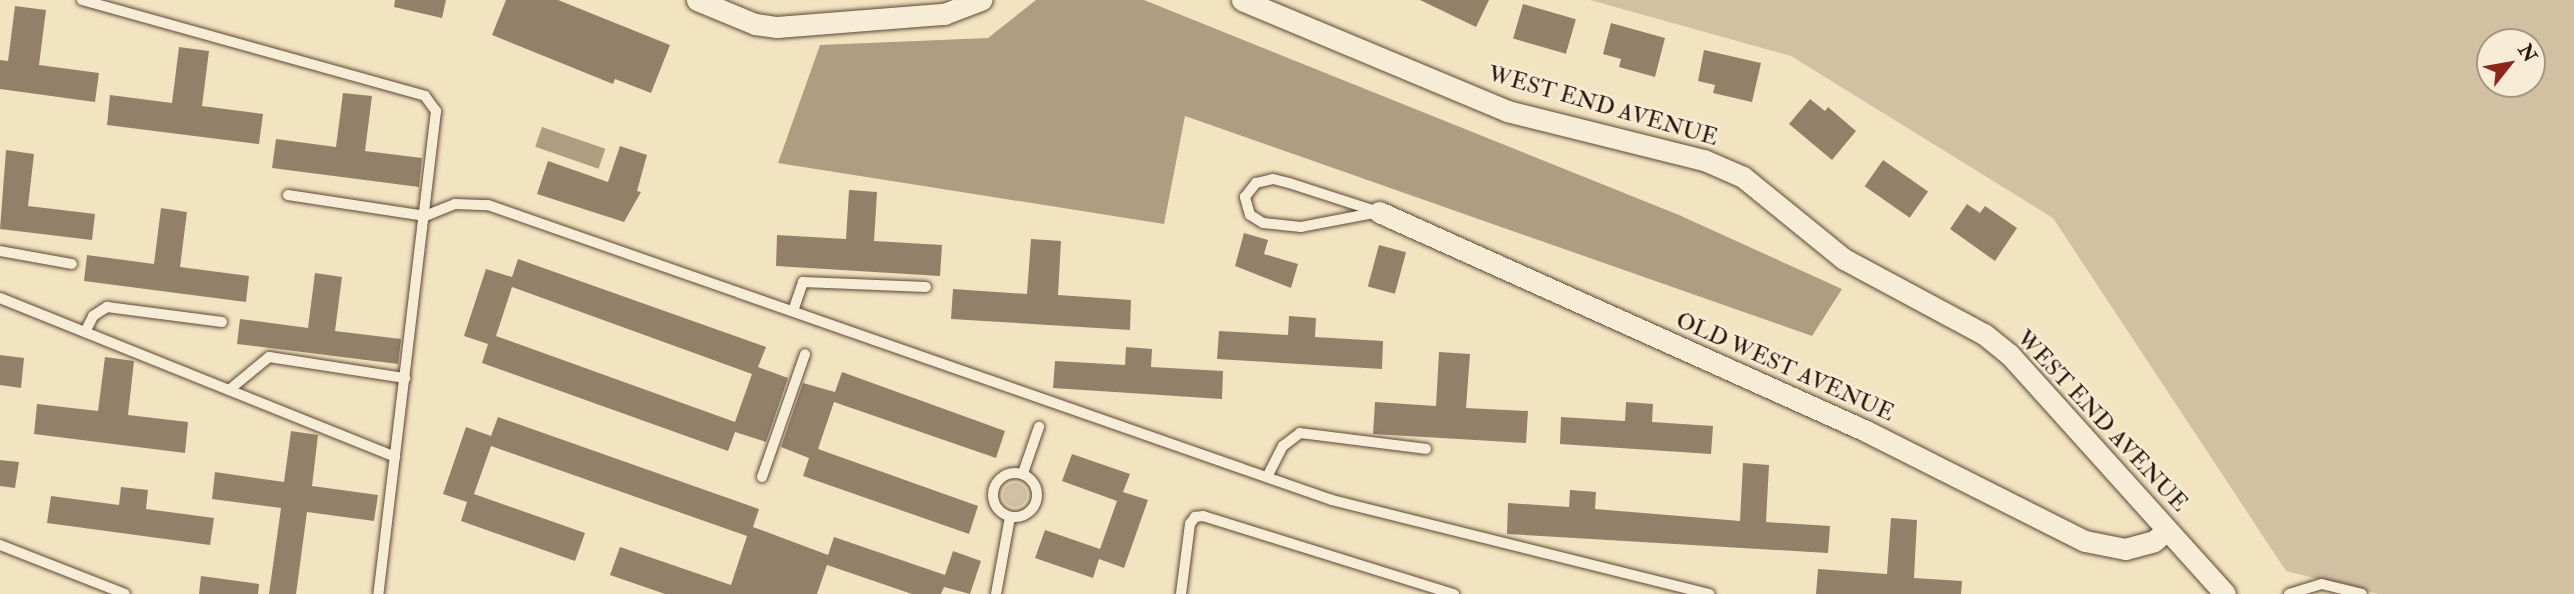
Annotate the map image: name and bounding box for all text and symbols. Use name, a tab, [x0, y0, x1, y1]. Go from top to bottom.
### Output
north arrow	[2476, 28, 2546, 98]
text: N	[2513, 40, 2542, 67]
street label: WEST END AVENUE	[1485, 60, 1721, 152]
street label: OLD WEST AVENUE	[1672, 306, 1898, 428]
street label: WEST END AVENUE	[2011, 325, 2193, 517]

